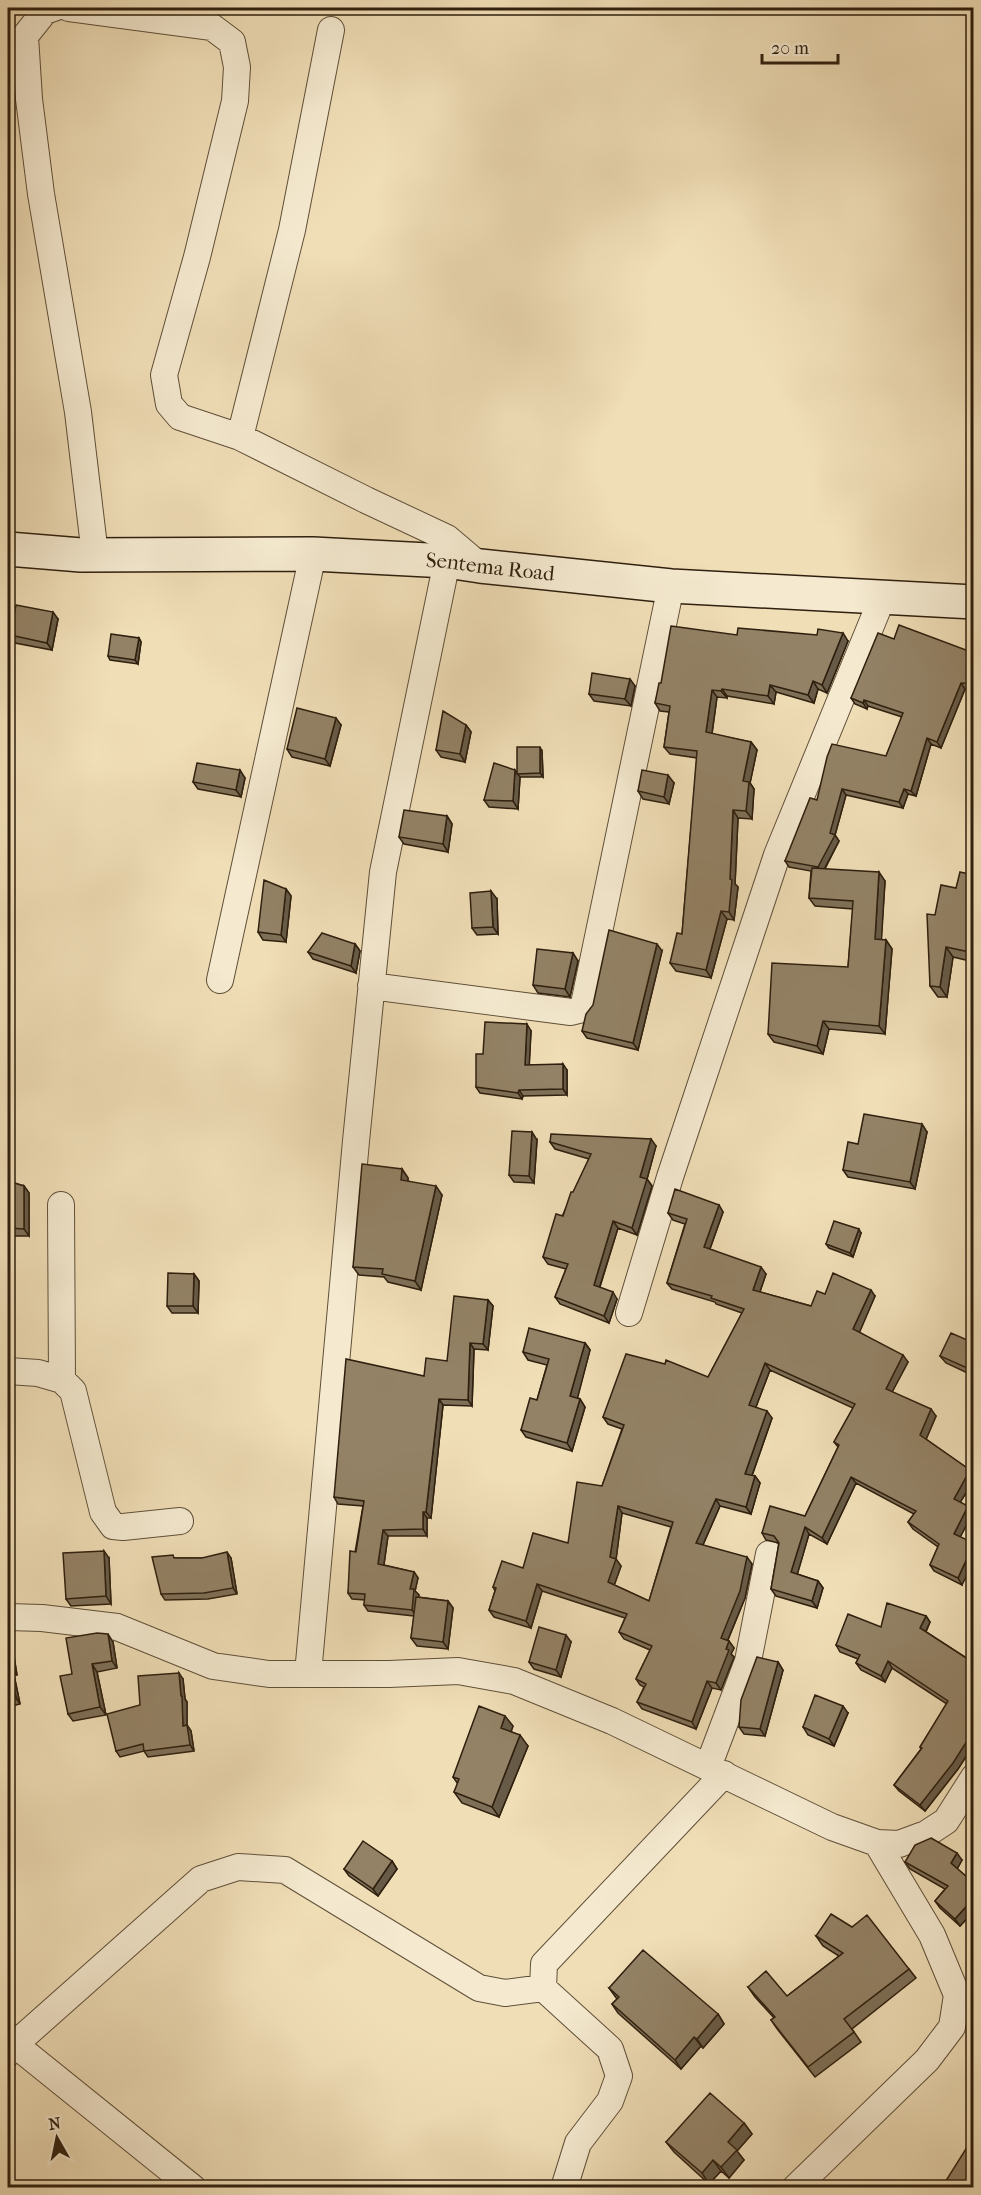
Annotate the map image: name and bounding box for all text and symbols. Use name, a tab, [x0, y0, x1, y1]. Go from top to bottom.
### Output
scale bar	[762, 27, 838, 65]
text: 20 m	[771, 38, 809, 59]
street label: Sentema Road	[425, 548, 556, 586]
north arrow	[27, 2108, 87, 2168]
text: N	[47, 2113, 63, 2134]

